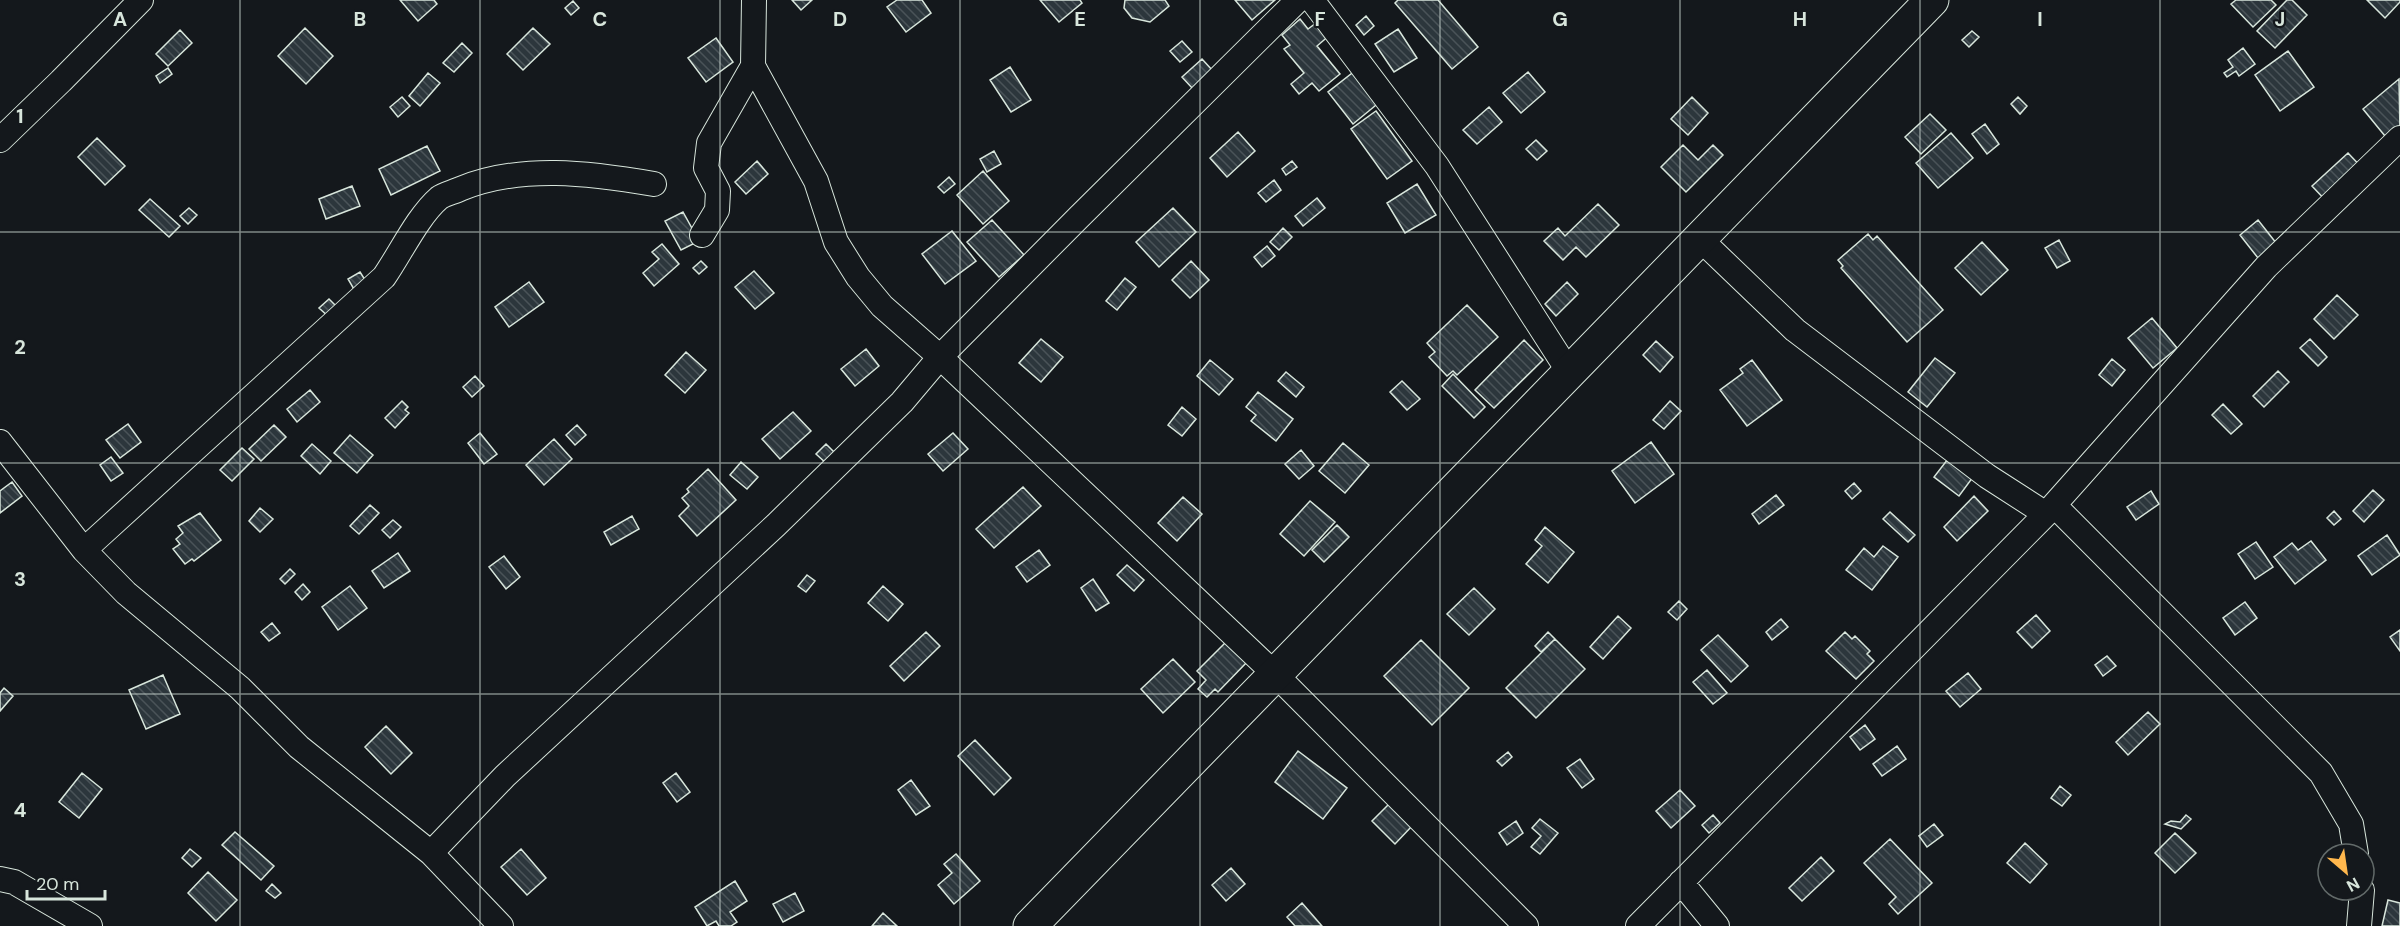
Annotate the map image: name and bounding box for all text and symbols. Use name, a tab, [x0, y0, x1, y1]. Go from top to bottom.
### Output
text: A	[113, 6, 127, 32]
text: B	[354, 6, 366, 32]
text: C	[593, 6, 607, 32]
text: D	[833, 6, 847, 32]
text: E	[1074, 6, 1086, 32]
text: F	[1314, 6, 1326, 32]
text: G	[1552, 6, 1568, 32]
text: H	[1793, 6, 1807, 32]
text: I	[2037, 6, 2043, 32]
text: J	[2275, 6, 2285, 32]
text: 1	[16, 103, 24, 129]
text: 2	[14, 334, 26, 360]
text: 3	[14, 566, 26, 592]
text: 4	[14, 797, 27, 823]
north arrow	[2316, 842, 2376, 902]
scale bar	[27, 863, 105, 901]
text: 20 m	[36, 872, 79, 896]
text: N	[2343, 873, 2363, 897]

